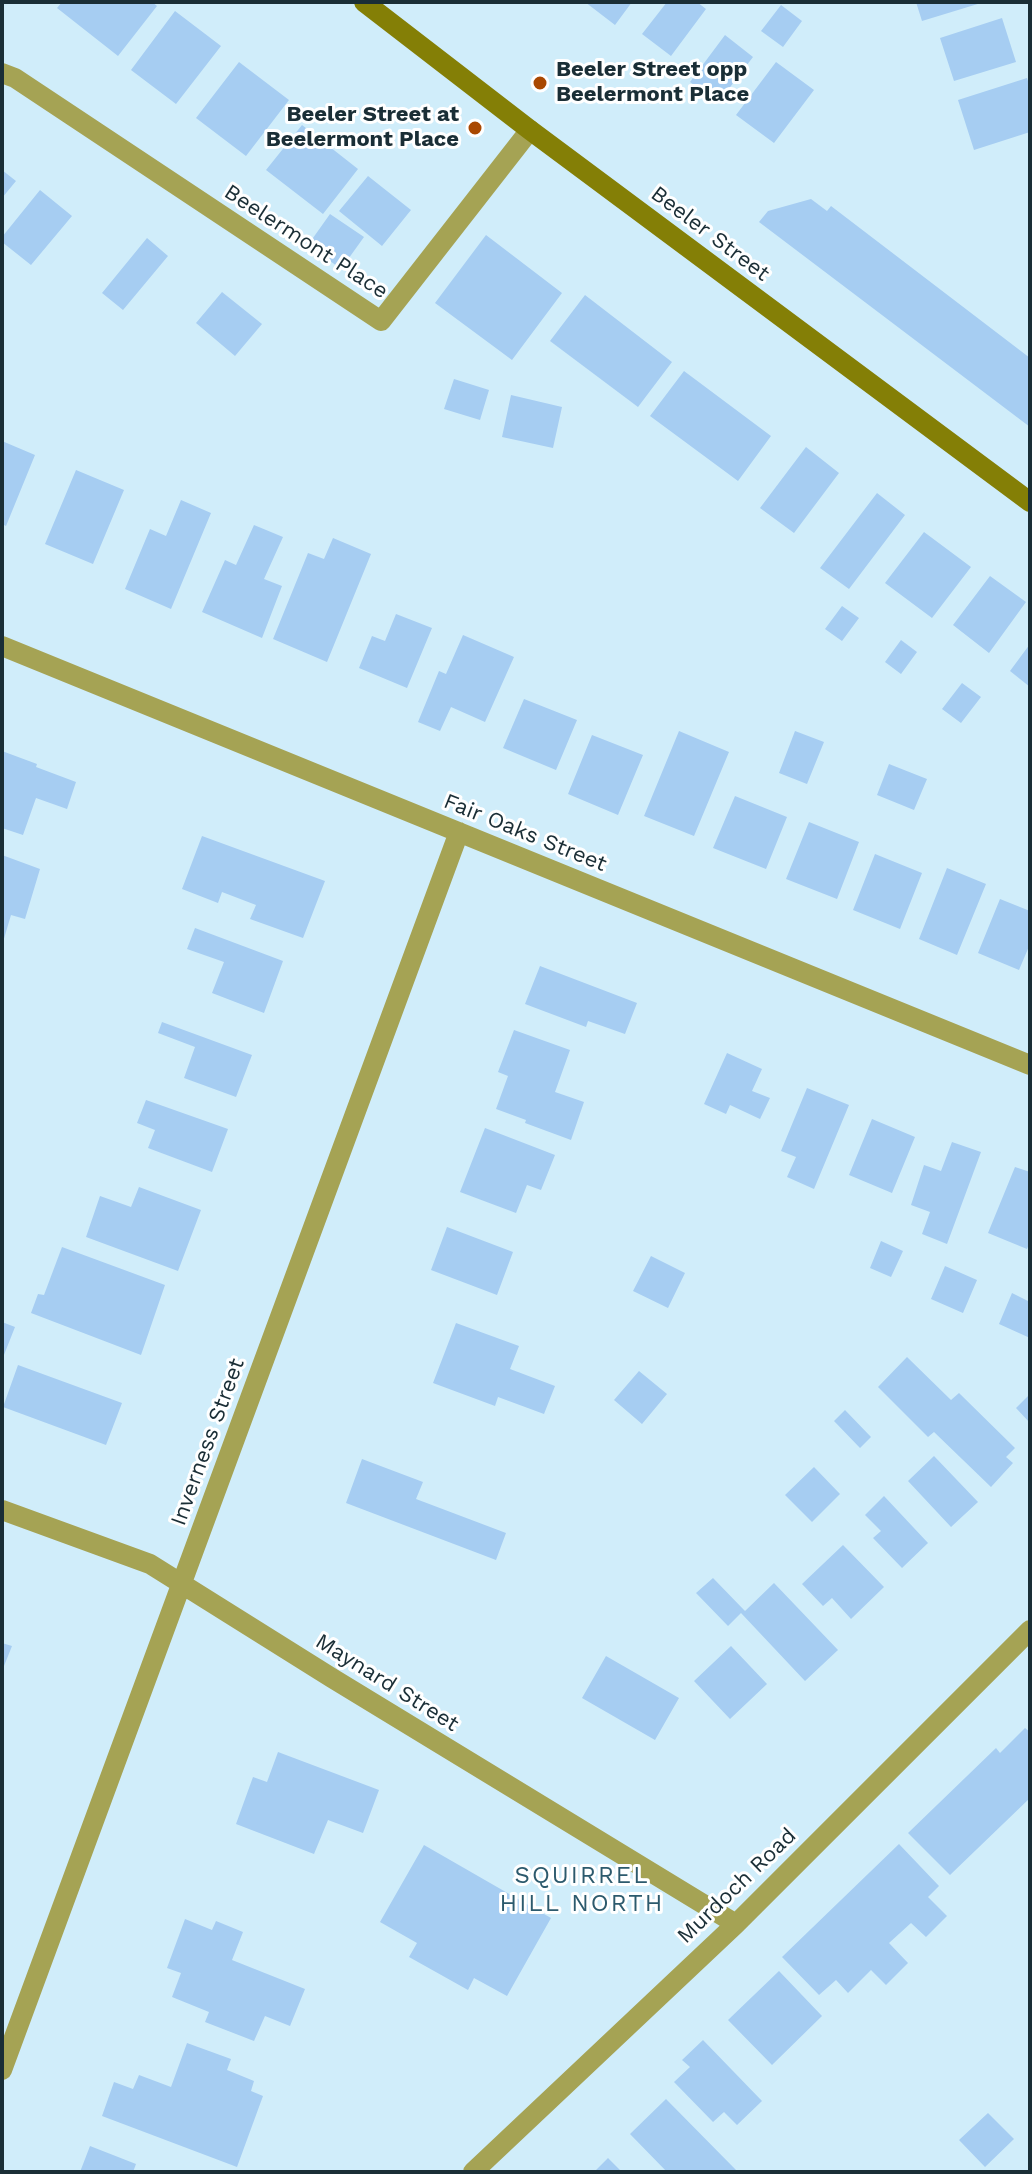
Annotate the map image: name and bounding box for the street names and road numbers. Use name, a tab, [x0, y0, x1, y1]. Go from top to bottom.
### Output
street label: Beelermont Place	[219, 179, 393, 305]
street label: Beeler Street	[645, 181, 775, 287]
street label: Fair Oaks Street	[440, 788, 610, 878]
street label: Inverness Street	[165, 1355, 251, 1529]
street label: Maynard Street	[310, 1628, 464, 1738]
street label: Murdoch Road	[672, 1823, 802, 1949]

